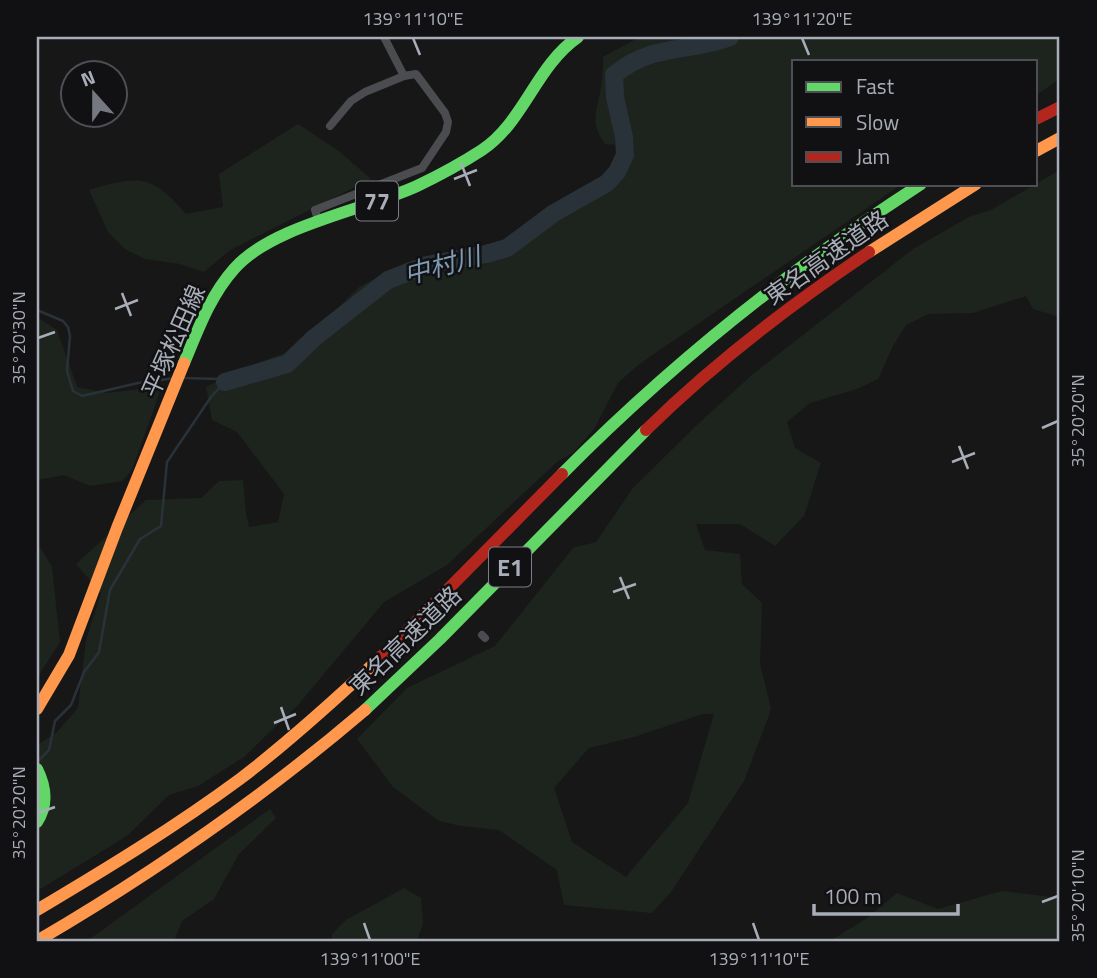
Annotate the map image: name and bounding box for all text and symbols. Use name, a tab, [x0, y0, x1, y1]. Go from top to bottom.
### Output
text: 139°11'10"E	[362, 5, 464, 32]
text: 139°11'20"E	[751, 5, 853, 32]
north arrow	[60, 60, 130, 130]
legend	[792, 60, 1038, 186]
text: N	[76, 62, 99, 94]
text: Fast	[856, 70, 895, 102]
text: Slow	[856, 106, 899, 138]
text: Jam	[856, 140, 890, 172]
road number: 77	[356, 182, 398, 220]
street label: 東名高速道路	[757, 201, 895, 313]
water label: 中村川	[399, 235, 488, 294]
street label: 平塚松田線	[132, 279, 214, 403]
text: 35°20'30"N	[5, 291, 32, 385]
text: 35°20'20"N	[1064, 374, 1091, 468]
road number: E1	[489, 548, 531, 586]
street label: 東名高速道路	[341, 577, 469, 703]
text: 35°20'20"N	[5, 766, 32, 860]
text: 35°20'10"N	[1064, 849, 1091, 943]
scale bar	[814, 873, 957, 917]
text: 100 m	[824, 880, 881, 912]
text: 139°11'00"E	[319, 945, 421, 972]
text: 139°11'10"E	[708, 945, 810, 972]

